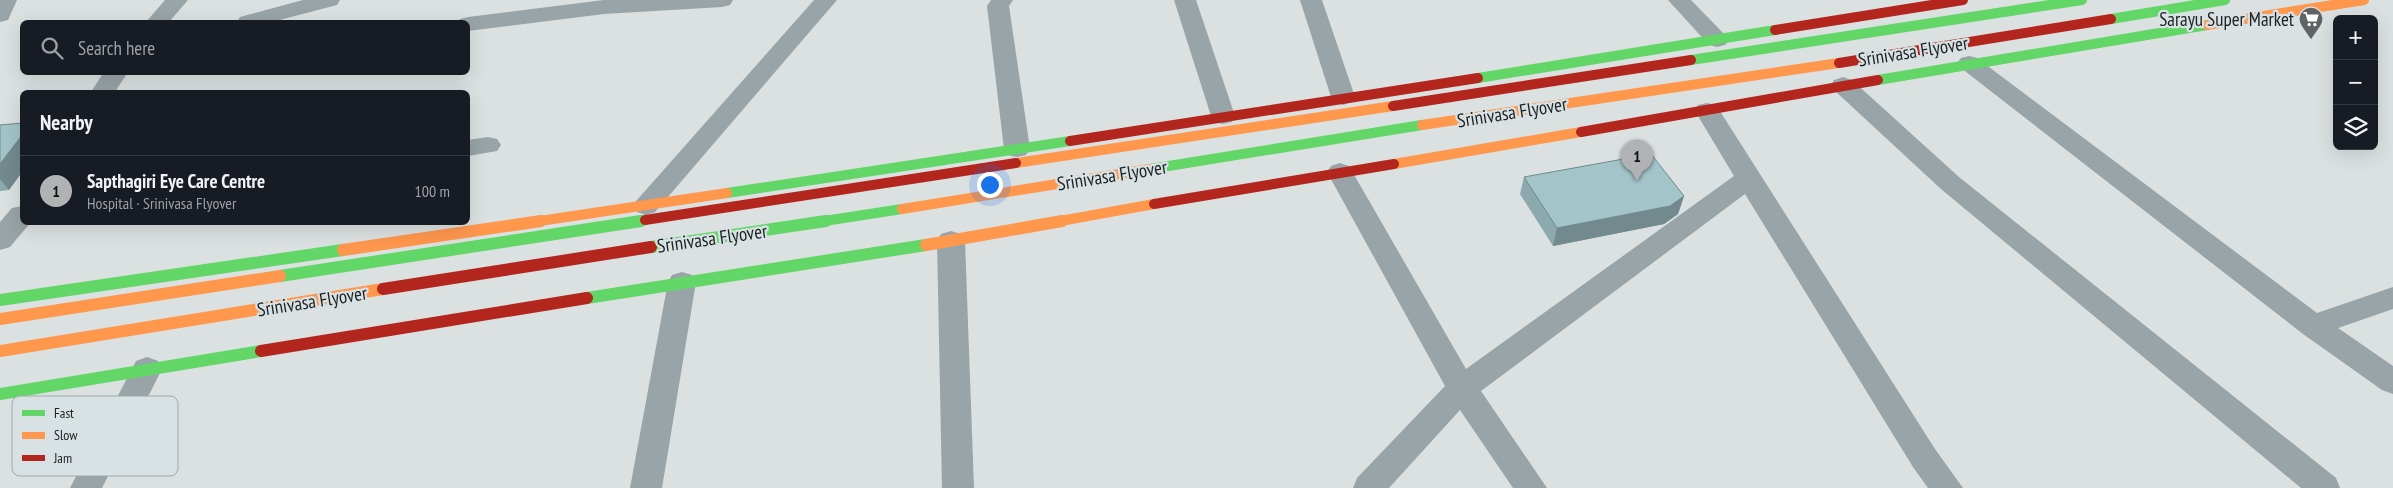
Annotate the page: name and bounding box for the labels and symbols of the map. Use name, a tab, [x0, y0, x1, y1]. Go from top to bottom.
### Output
supermarket icon: Sarayu Super Market	[2298, 6, 2324, 40]
place label: Sarayu Super Market	[2159, 7, 2295, 31]
street label: Srinivasa Flyover	[1856, 30, 1970, 72]
street label: Srinivasa Flyover	[1455, 91, 1569, 133]
pin: 1	[1621, 140, 1653, 181]
street label: Srinivasa Flyover	[1055, 154, 1169, 196]
your location	[977, 172, 1003, 198]
street label: Srinivasa Flyover	[655, 218, 769, 258]
street label: Srinivasa Flyover	[255, 280, 369, 322]
legend	[12, 396, 178, 476]
text: Fast	[54, 404, 74, 422]
text: Slow	[54, 426, 78, 444]
text: Jam	[53, 449, 72, 467]

